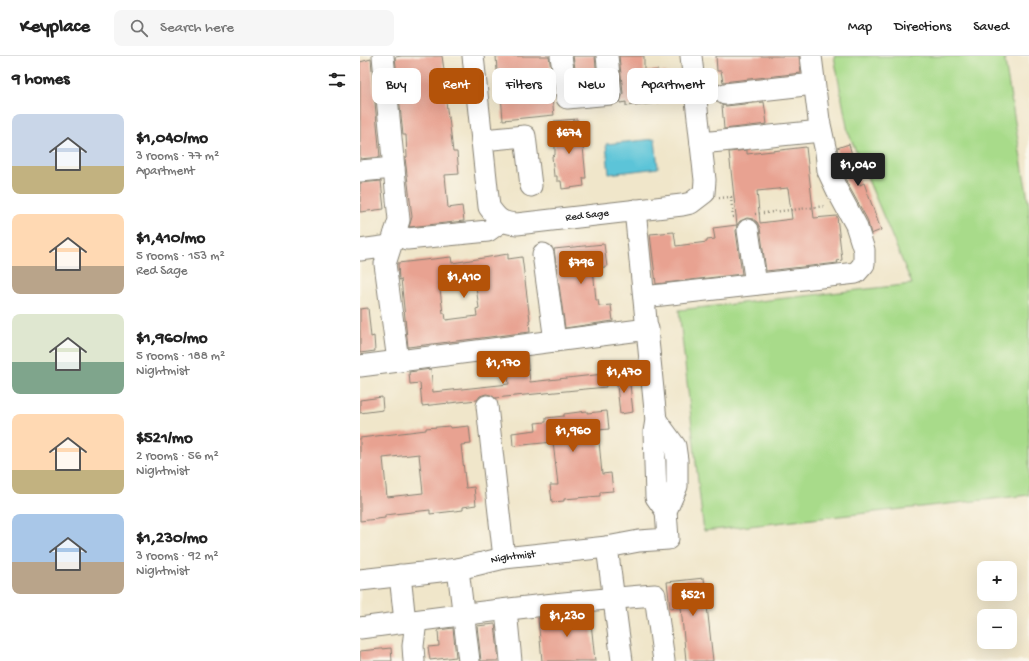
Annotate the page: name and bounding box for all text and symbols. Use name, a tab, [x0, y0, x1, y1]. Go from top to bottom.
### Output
search box	[114, 10, 394, 46]
text: Keyplace	[20, 16, 90, 39]
icon: search	[128, 17, 150, 39]
text: Search here	[160, 19, 234, 37]
text: Map	[848, 19, 872, 36]
text: Directions	[894, 19, 951, 36]
text: Saved	[973, 19, 1009, 36]
chip: Buy	[372, 68, 421, 104]
chip: Rent	[429, 68, 484, 104]
chip: Filters	[492, 68, 556, 104]
chip: New	[564, 68, 619, 104]
chip: Apartment	[627, 68, 718, 104]
icon: filters	[326, 69, 348, 91]
text: 9 homes	[12, 70, 70, 90]
pin: $674	[545, 121, 593, 155]
text: $674	[556, 126, 582, 141]
text: $1,040/mo	[136, 129, 208, 149]
icon: home	[44, 130, 92, 178]
text: 3 rooms · 77 m²	[136, 149, 219, 164]
pin: $1,040	[825, 153, 891, 187]
text: $1,040	[840, 158, 876, 173]
text: Apartment	[136, 164, 195, 179]
street label: Red Sage	[565, 207, 610, 224]
text: $1,410/mo	[136, 229, 205, 249]
icon: home	[44, 230, 92, 278]
text: 5 rooms · 153 m²	[136, 249, 225, 264]
pin: $796	[557, 251, 605, 285]
text: $796	[568, 256, 594, 271]
text: Red Sage	[136, 264, 188, 279]
pin: $1,410	[431, 265, 497, 299]
text: $1,410	[447, 270, 481, 285]
text: $1,960/mo	[136, 329, 208, 349]
icon: home	[44, 330, 92, 378]
text: 5 rooms · 188 m²	[136, 349, 225, 364]
pin: $1,170	[470, 351, 536, 385]
text: $1,170	[486, 356, 520, 371]
pin: $1,470	[591, 360, 657, 394]
text: Nightmist	[136, 364, 189, 379]
text: $1,470	[606, 365, 642, 380]
pin: $1,960	[540, 419, 606, 453]
text: $1,960	[555, 424, 591, 439]
text: $521/mo	[136, 429, 193, 449]
icon: home	[44, 430, 92, 478]
text: 2 rooms · 56 m²	[136, 449, 219, 464]
text: Nightmist	[136, 464, 189, 479]
text: $1,230/mo	[136, 529, 208, 549]
icon: home	[44, 530, 92, 578]
text: 3 rooms · 92 m²	[136, 549, 219, 564]
street label: Nightmist	[490, 549, 538, 567]
map controls	[977, 561, 1017, 649]
button: +	[977, 561, 1017, 601]
text: Nightmist	[136, 564, 189, 579]
pin: $521	[669, 583, 717, 617]
text: $521	[681, 588, 705, 603]
pin: $1,230	[534, 604, 600, 638]
text: $1,230	[549, 609, 585, 624]
button: −	[977, 609, 1017, 649]

